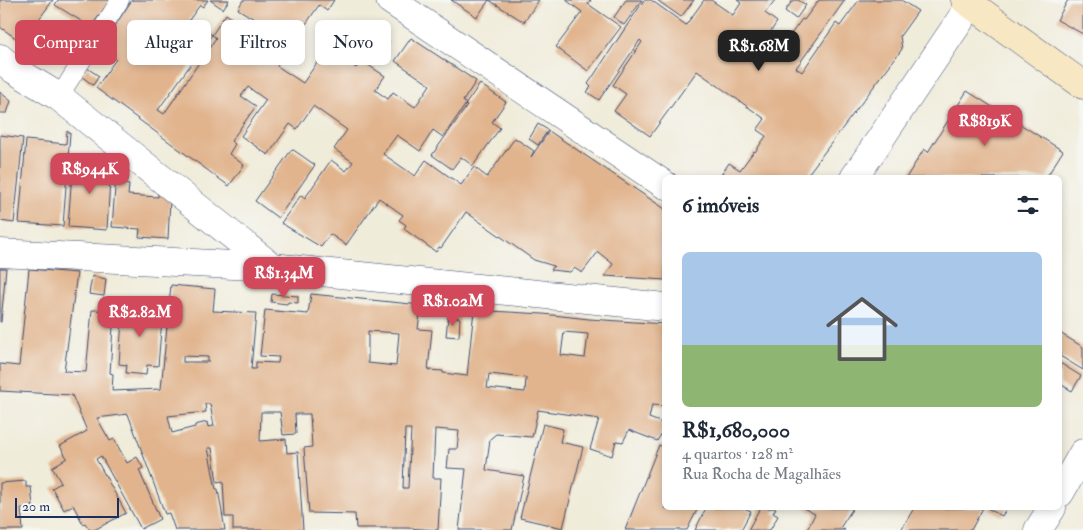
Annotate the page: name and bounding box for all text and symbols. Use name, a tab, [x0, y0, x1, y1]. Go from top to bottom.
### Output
chip: Comprar	[15, 20, 117, 65]
chip: Alugar	[127, 20, 211, 65]
chip: Filtros	[221, 20, 305, 65]
chip: Novo	[315, 20, 391, 65]
pin: R$1.68M	[713, 30, 805, 72]
text: R$1.68M	[729, 36, 789, 56]
pin: R$819K	[944, 104, 1026, 147]
text: R$819K	[958, 111, 1012, 131]
pin: R$944K	[49, 152, 131, 195]
text: R$944K	[61, 159, 119, 179]
icon: filters	[1014, 191, 1042, 219]
text: 6 imóveis	[682, 192, 759, 219]
pin: R$1.34M	[238, 256, 330, 299]
text: R$1.34M	[254, 263, 314, 283]
pin: R$1.02M	[407, 284, 499, 327]
icon: home	[817, 284, 907, 374]
text: R$1.02M	[422, 291, 484, 311]
pin: R$2.82M	[94, 296, 186, 338]
text: R$2.82M	[109, 302, 171, 322]
text: R$1,680,000	[682, 417, 790, 444]
text: 4 quartos · 128 m²	[682, 444, 793, 464]
text: Rua Rocha de Magalhães	[682, 464, 841, 484]
scale bar	[15, 495, 119, 518]
text: 20 m	[22, 498, 50, 515]

